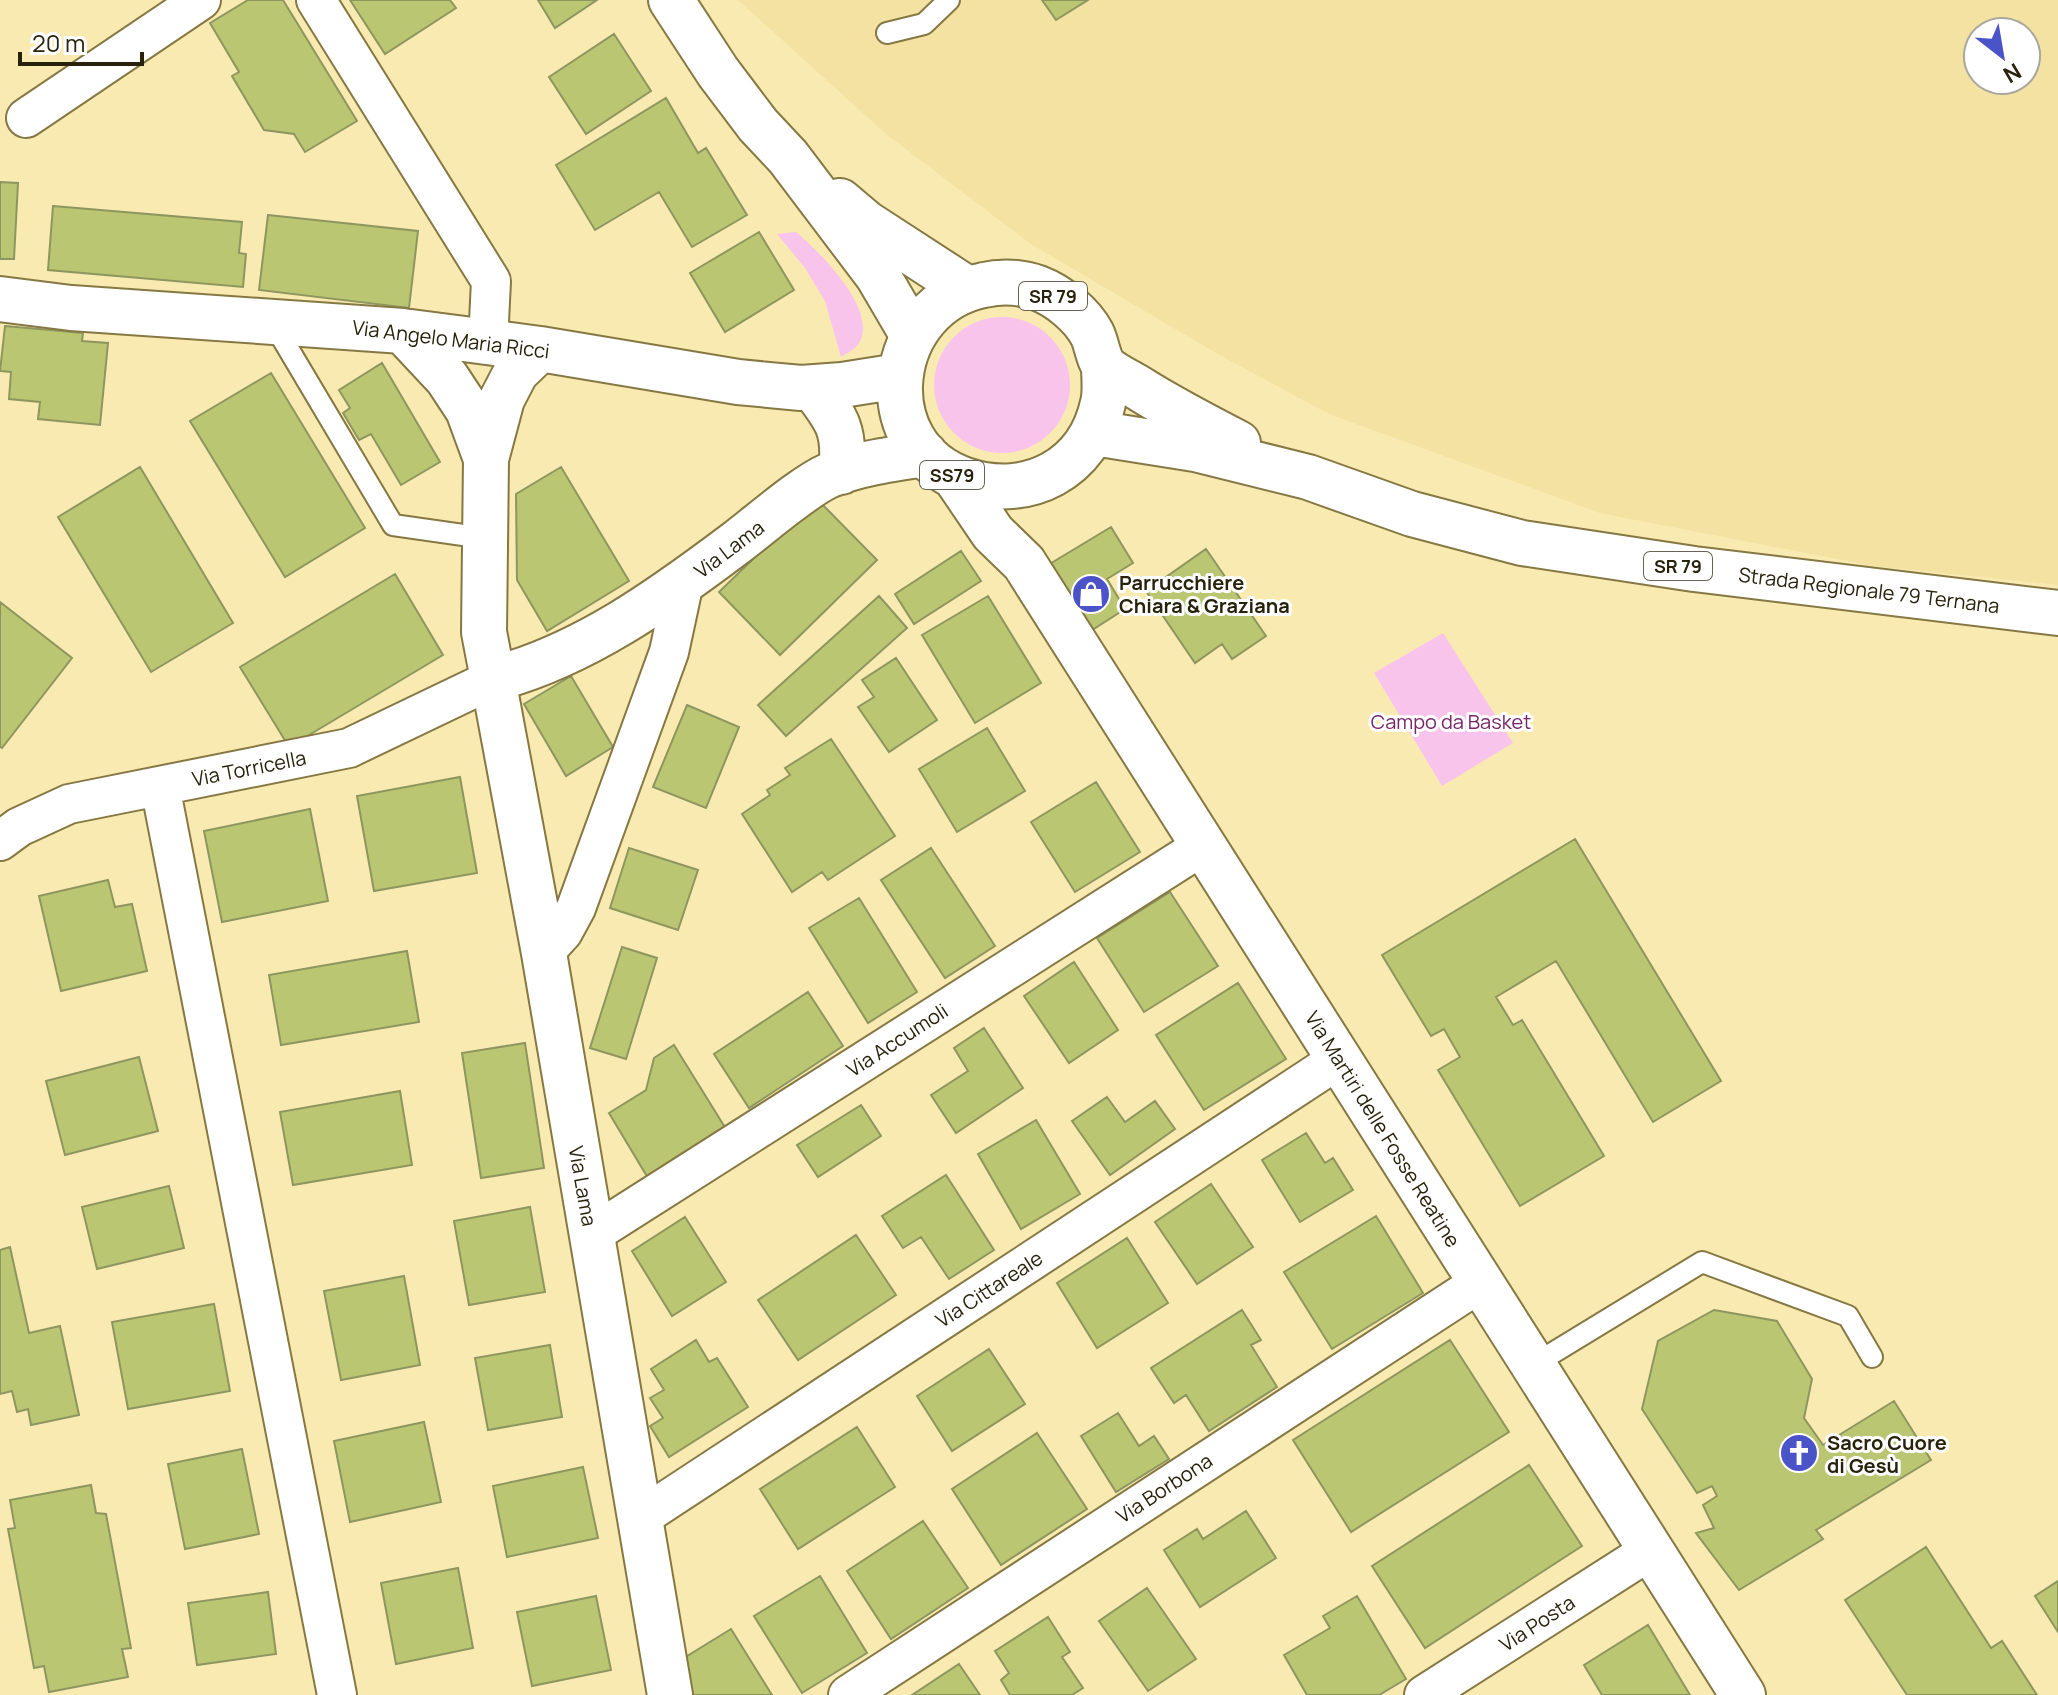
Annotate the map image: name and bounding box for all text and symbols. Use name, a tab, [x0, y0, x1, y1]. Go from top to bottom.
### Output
scale bar	[20, 16, 142, 66]
north arrow	[1962, 16, 2042, 96]
text: 20 m	[32, 26, 85, 59]
text: N	[1998, 56, 2027, 90]
road number: SR 79	[1019, 282, 1087, 310]
street label: Via Angelo Maria Ricci	[351, 314, 551, 364]
road number: SS79	[920, 461, 984, 489]
street label: Via Lama	[689, 514, 769, 584]
road number: SR 79	[1644, 552, 1712, 580]
street label: Strada Regionale 79 Ternana	[1737, 561, 2001, 619]
place label: Parrucchiere Chiara & Graziana	[1119, 569, 1290, 619]
shop icon: Parrucchiere Chiara & Graziana	[1070, 573, 1112, 615]
park label: Campo da Basket	[1371, 708, 1531, 735]
street label: Via Torricella	[190, 744, 308, 792]
street label: Via Accumoli	[841, 997, 953, 1083]
street label: Via Martiri delle Fosse Reatine	[1299, 1006, 1467, 1252]
street label: Via Lama	[563, 1144, 603, 1228]
street label: Via Cittareale	[930, 1244, 1048, 1334]
place label: Sacro Cuore di Gesù	[1827, 1429, 1947, 1479]
church icon: Sacro Cuore di Gesù	[1778, 1432, 1820, 1474]
street label: Via Borbona	[1111, 1447, 1217, 1529]
street label: Via Posta	[1494, 1589, 1580, 1657]

